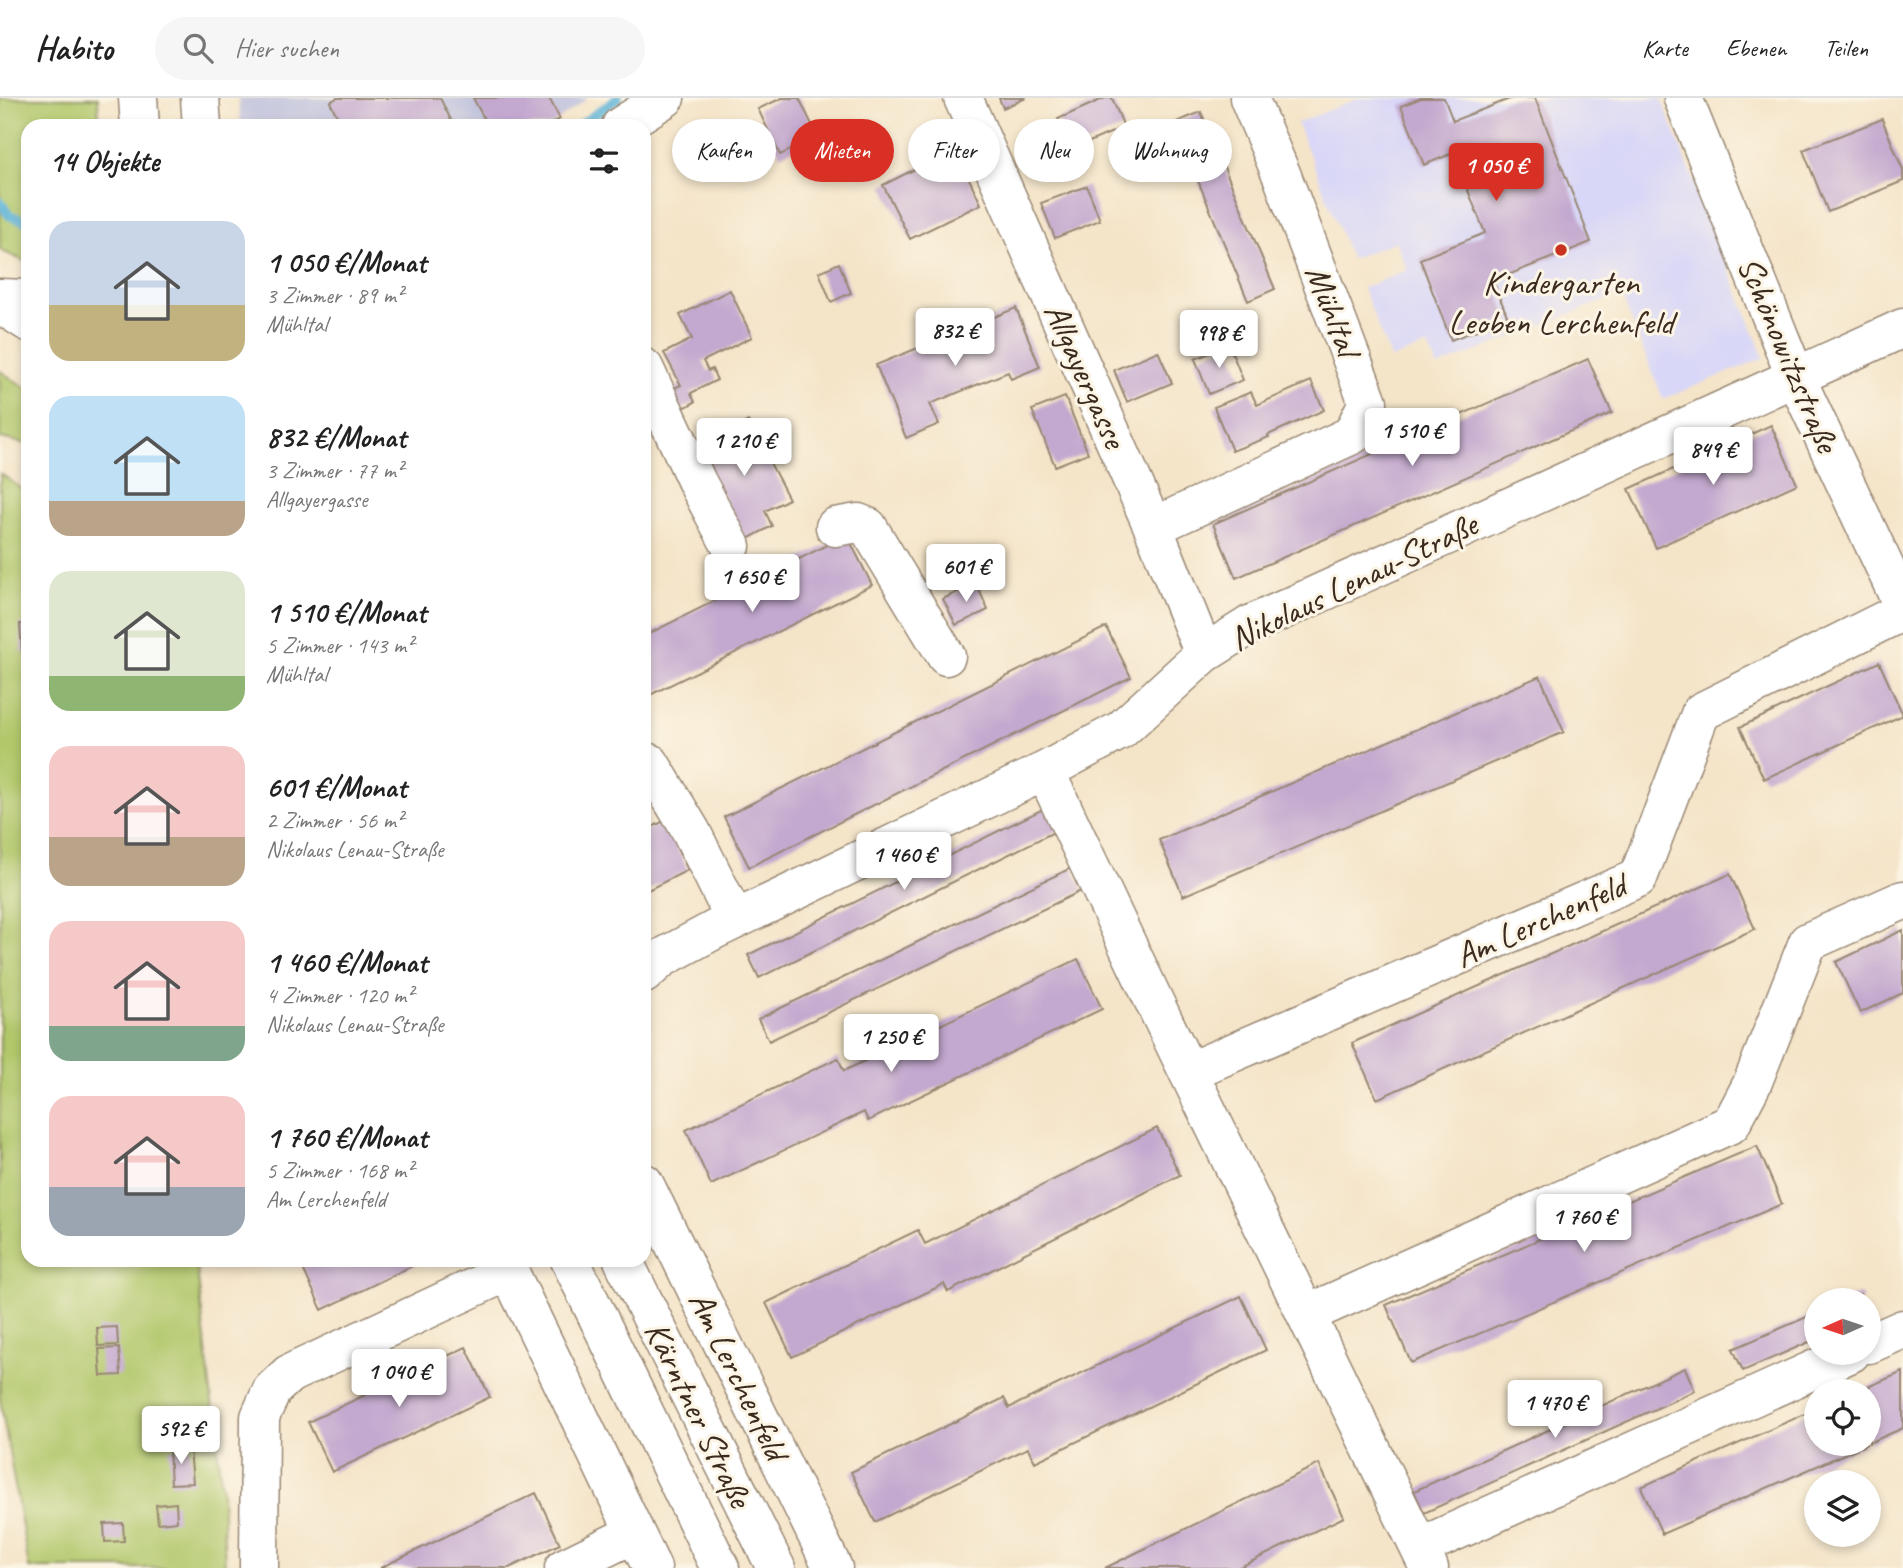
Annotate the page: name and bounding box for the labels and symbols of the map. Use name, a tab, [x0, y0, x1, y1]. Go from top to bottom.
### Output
pin: 1 050 €	[1431, 144, 1561, 203]
marker: Kindergarten Leoben Lerchenfeld	[1553, 242, 1569, 258]
street label: Schönowitzstraße	[1727, 250, 1851, 461]
street label: Mühltal	[1295, 259, 1372, 367]
place label: Kindergarten Leoben Lerchenfeld	[1448, 260, 1679, 345]
street label: Allgayergasse	[1034, 296, 1139, 457]
pin: 832 €	[906, 308, 1004, 368]
pin: 998 €	[1170, 310, 1268, 370]
pin: 1 510 €	[1347, 408, 1477, 468]
pin: 1 210 €	[679, 418, 809, 478]
pin: 849 €	[1664, 428, 1762, 487]
street label: Nikolaus Lenau-Straße	[1222, 501, 1487, 661]
pin: 601 €	[917, 545, 1015, 604]
pin: 1 650 €	[687, 554, 817, 614]
pin: 1 460 €	[839, 832, 969, 892]
street label: Am Lerchenfeld	[1448, 861, 1637, 978]
pin: 1 250 €	[826, 1014, 956, 1074]
pin: 1 760 €	[1519, 1194, 1649, 1254]
street label: Am Lerchenfeld	[678, 1283, 801, 1472]
north arrow	[1804, 1288, 1881, 1365]
street label: Kärntner Straße	[634, 1314, 764, 1517]
pin: 1 040 €	[334, 1350, 464, 1409]
pin: 1 470 €	[1490, 1380, 1620, 1440]
pin: 592 €	[132, 1406, 230, 1466]

